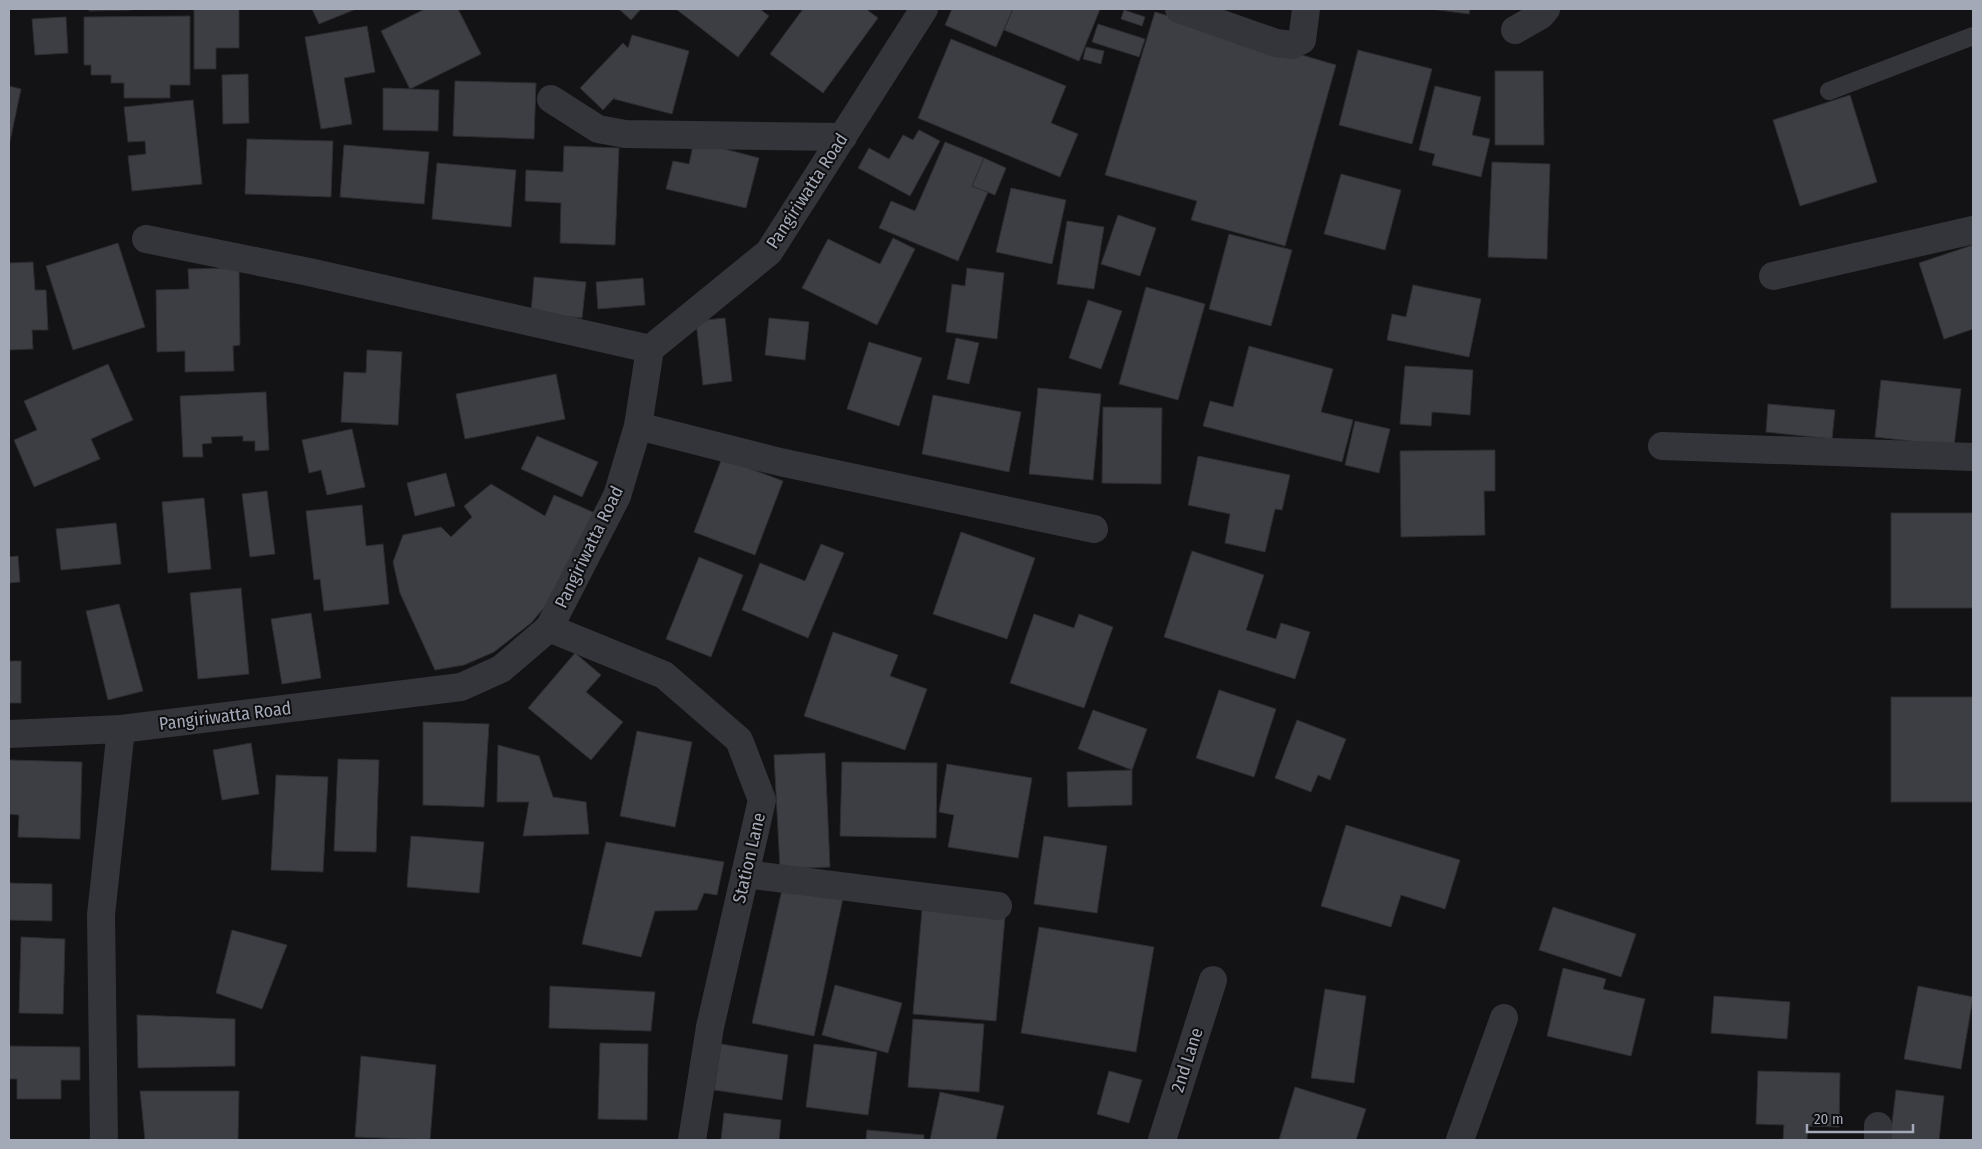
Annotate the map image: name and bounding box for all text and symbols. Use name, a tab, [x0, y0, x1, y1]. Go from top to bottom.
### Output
street label: Pangiriwatta Road	[762, 129, 852, 253]
street label: Pangiriwatta Road	[550, 482, 628, 612]
street label: Pangiriwatta Road	[158, 697, 292, 735]
street label: Station Lane	[728, 811, 770, 905]
street label: 2nd Lane	[1166, 1025, 1208, 1095]
scale bar	[1807, 1102, 1913, 1134]
text: 20 m	[1814, 1110, 1844, 1128]

